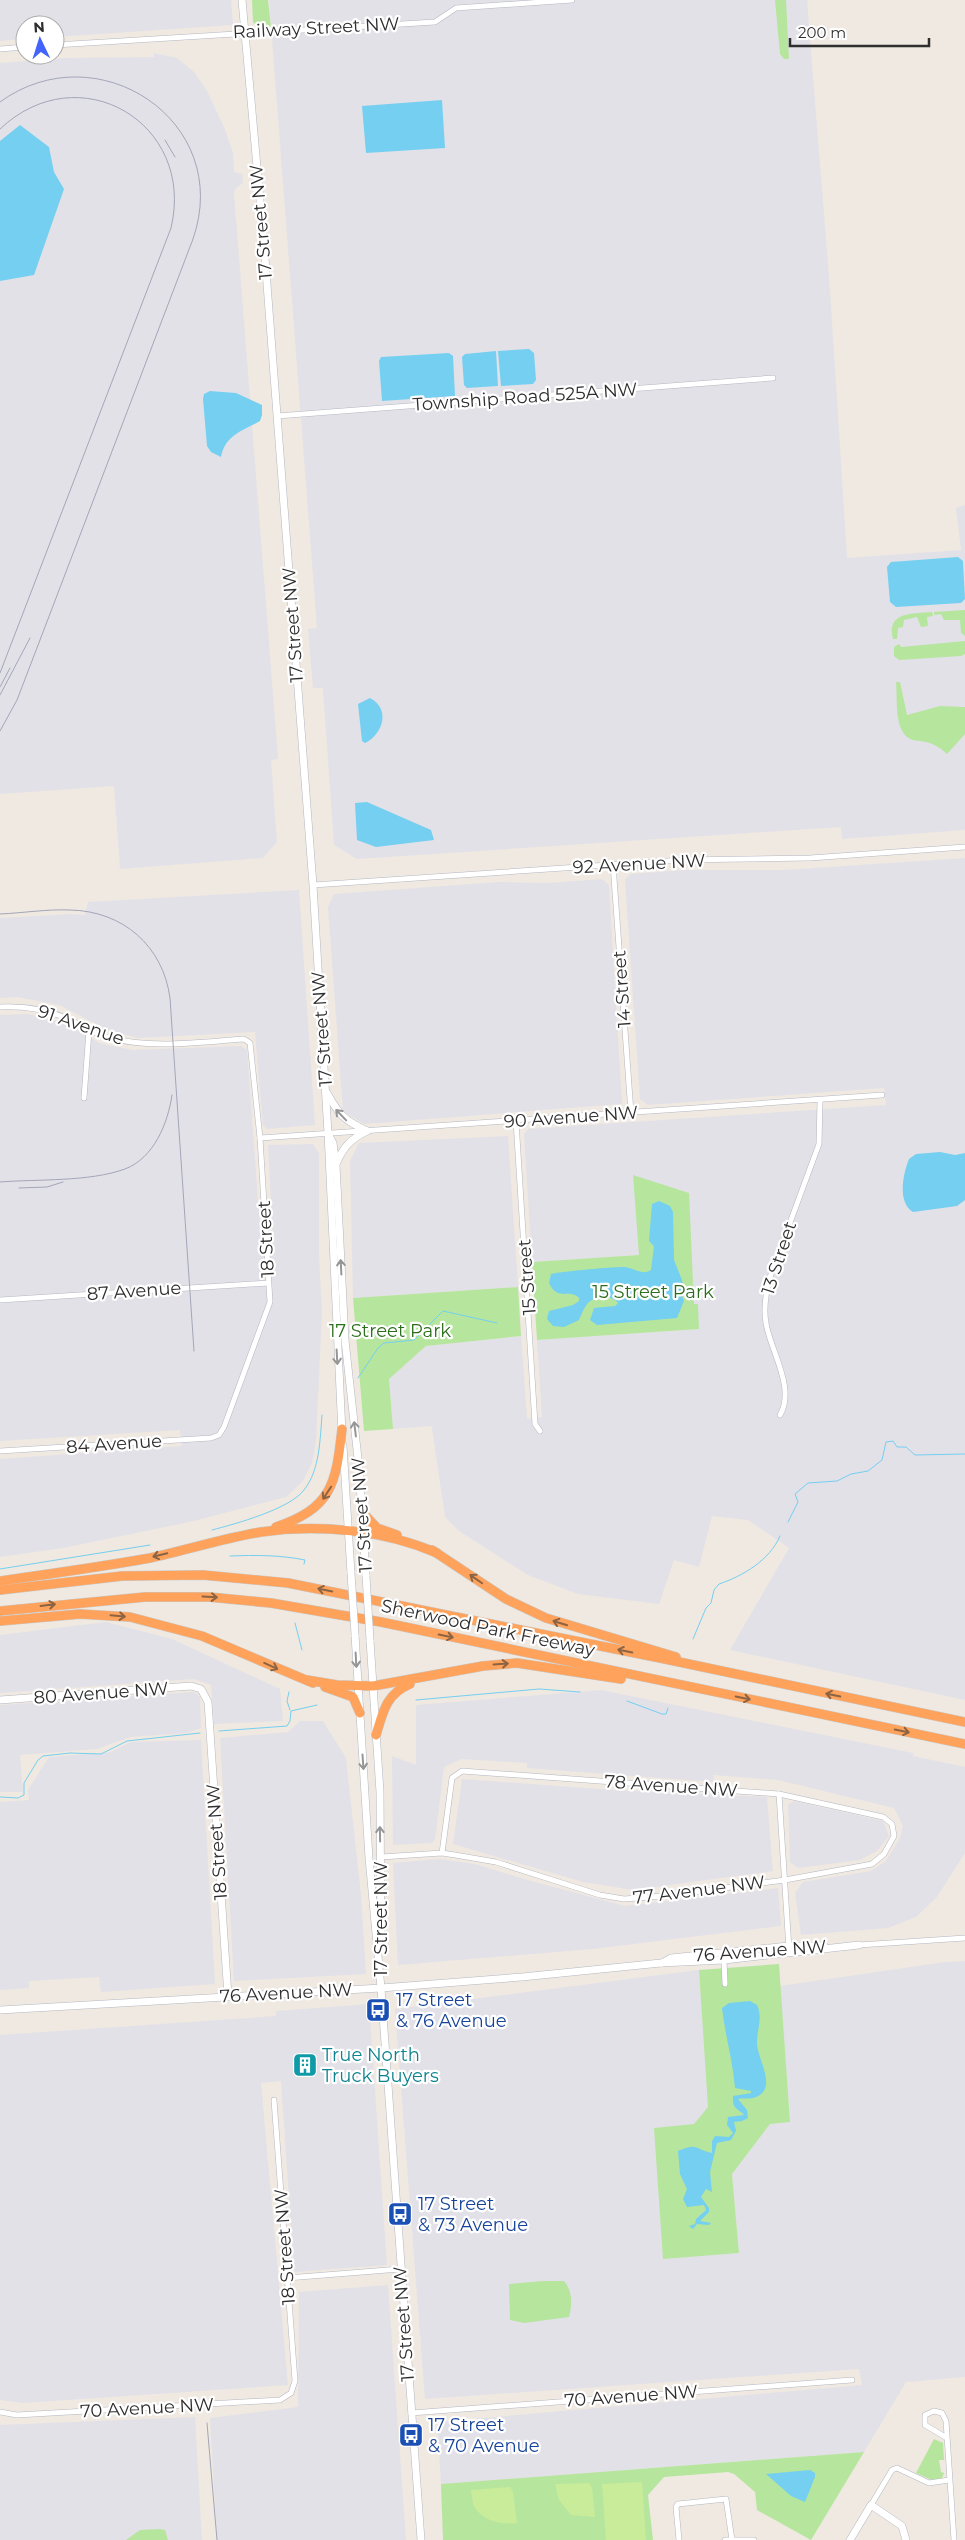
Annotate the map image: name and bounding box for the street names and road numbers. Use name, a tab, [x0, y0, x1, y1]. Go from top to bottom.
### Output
street label: Railway Street NW	[232, 13, 400, 43]
street label: 17 Street NW	[245, 164, 277, 280]
street label: Township Road 525A NW	[412, 378, 638, 416]
street label: 17 Street NW	[278, 567, 308, 683]
street label: 92 Avenue NW	[572, 850, 706, 878]
street label: 14 Street	[608, 950, 636, 1028]
street label: 17 Street NW	[307, 971, 337, 1087]
street label: 91 Avenue	[35, 1000, 127, 1050]
street label: 90 Avenue NW	[503, 1101, 639, 1133]
street label: 18 Street	[253, 1200, 279, 1278]
street label: 13 Street	[757, 1219, 801, 1297]
street label: 15 Street	[513, 1238, 541, 1316]
street label: 87 Avenue	[86, 1277, 182, 1305]
street label: 84 Avenue	[65, 1430, 163, 1458]
street label: 17 Street NW	[347, 1457, 377, 1573]
street label: Sherwood Park Freeway	[379, 1595, 597, 1661]
street label: 80 Avenue NW	[33, 1677, 169, 1709]
street label: 78 Avenue NW	[604, 1770, 738, 1802]
street label: 18 Street NW	[202, 1783, 232, 1901]
street label: 17 Street NW	[370, 1861, 392, 1977]
street label: 77 Avenue NW	[632, 1871, 766, 1909]
street label: 76 Avenue NW	[693, 1935, 827, 1967]
street label: 76 Avenue NW	[219, 1979, 353, 2007]
street label: 18 Street NW	[270, 2188, 300, 2306]
street label: 17 Street NW	[389, 2266, 419, 2382]
street label: 70 Avenue NW	[563, 2380, 699, 2412]
street label: 70 Avenue NW	[80, 2394, 214, 2422]

